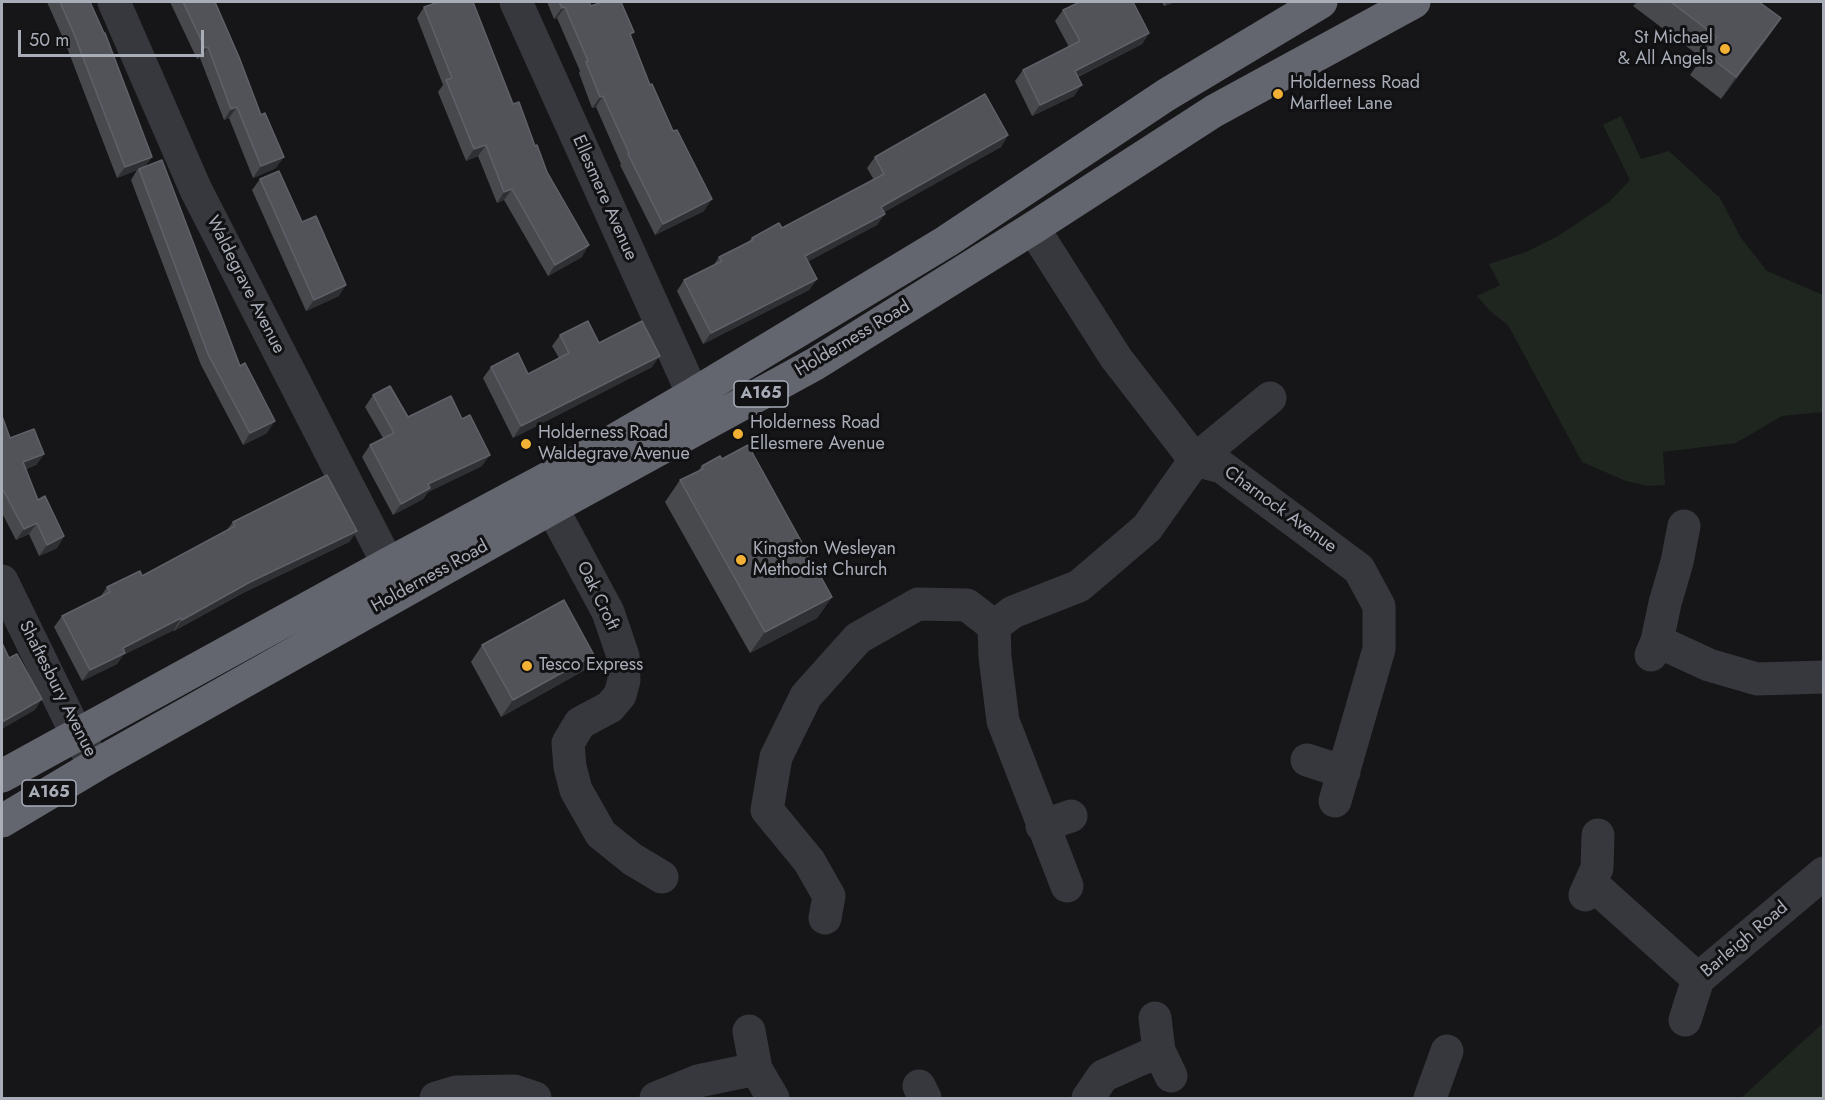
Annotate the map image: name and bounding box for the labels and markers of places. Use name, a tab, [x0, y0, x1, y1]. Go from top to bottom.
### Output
place label: St Michael & All Angels	[1618, 28, 1713, 70]
marker: St Michael & All Angels	[1718, 42, 1732, 56]
place label: Holderness Road Marfleet Lane	[1290, 73, 1420, 116]
marker: Holderness Road Marfleet Lane	[1271, 87, 1285, 101]
place label: Holderness Road Ellesmere Avenue	[750, 413, 885, 456]
place label: Holderness Road Waldegrave Avenue	[538, 423, 690, 466]
marker: Holderness Road Ellesmere Avenue	[731, 427, 745, 441]
marker: Holderness Road Waldegrave Avenue	[519, 437, 533, 451]
place label: Kingston Wesleyan Methodist Church	[753, 539, 896, 582]
marker: Kingston Wesleyan Methodist Church	[734, 553, 748, 567]
place label: Tesco Express	[539, 655, 643, 677]
marker: Tesco Express	[520, 659, 534, 673]

